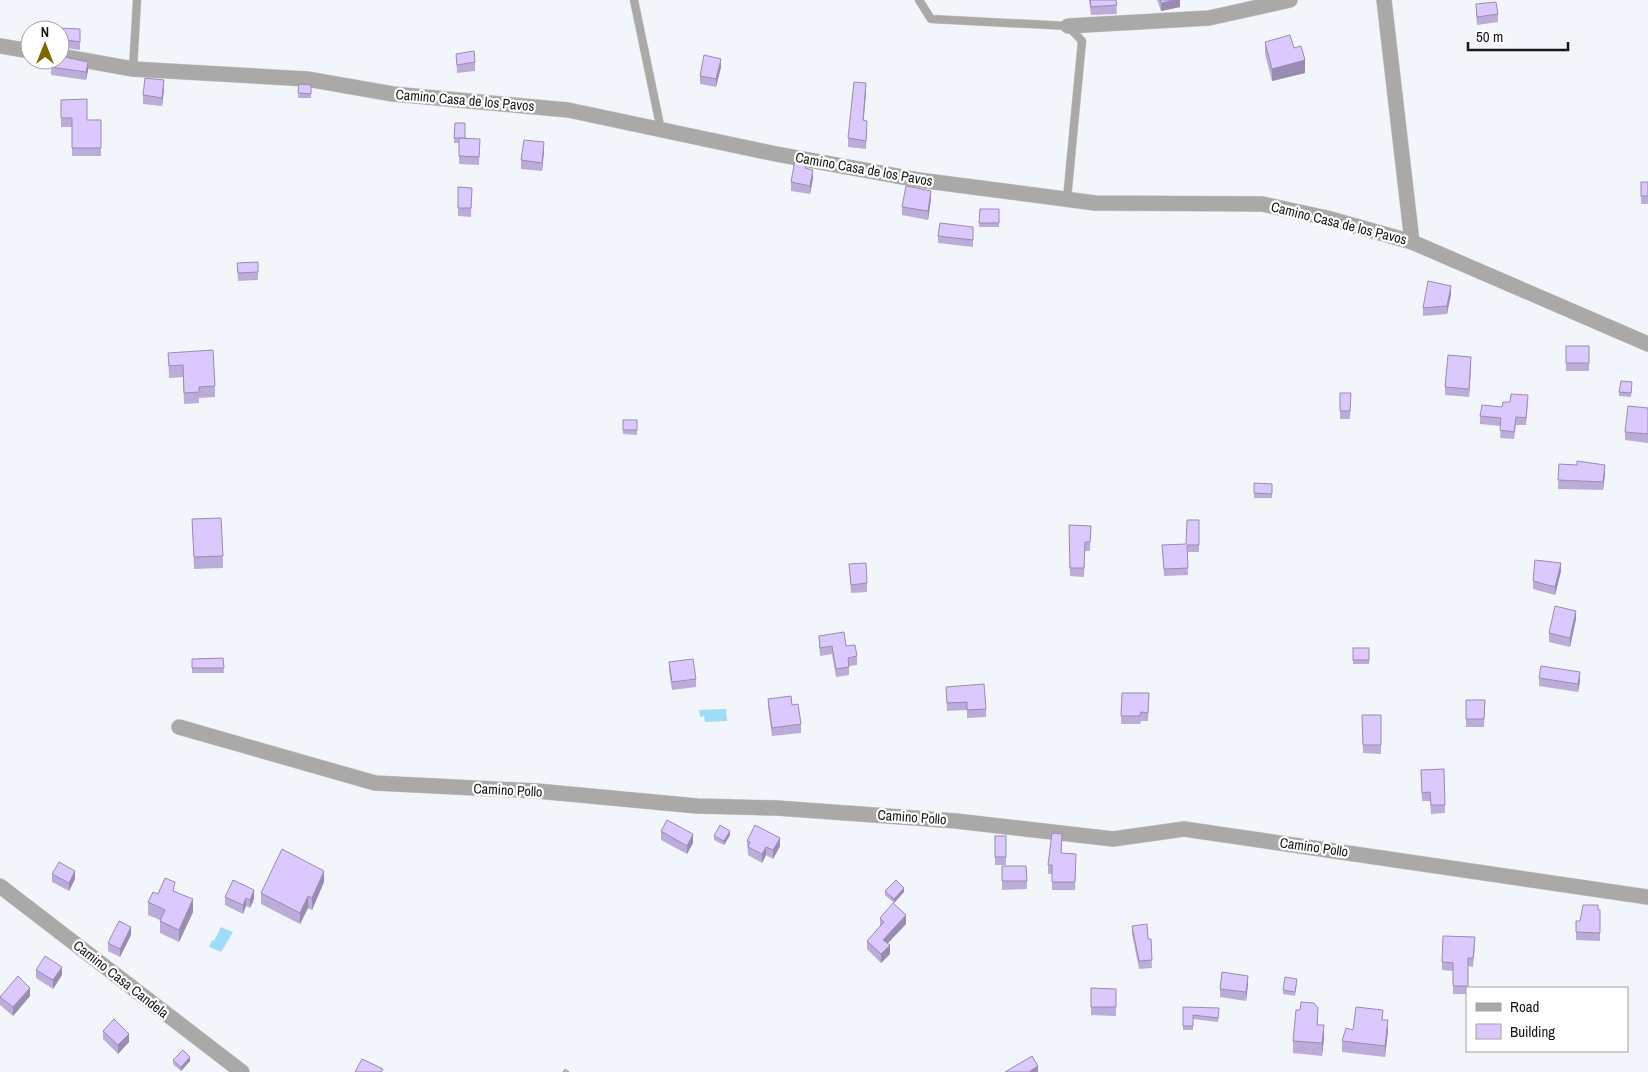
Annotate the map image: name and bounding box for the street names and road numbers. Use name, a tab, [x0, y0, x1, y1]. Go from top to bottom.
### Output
street label: Camino Casa de los Pavos	[395, 85, 535, 115]
street label: Camino Casa de los Pavos	[794, 148, 934, 190]
street label: Camino Casa de los Pavos	[1269, 197, 1409, 249]
street label: Camino Pollo	[473, 779, 543, 801]
street label: Camino Pollo	[877, 806, 947, 828]
street label: Camino Pollo	[1279, 833, 1349, 861]
street label: Camino Casa Candela	[70, 936, 173, 1022]

